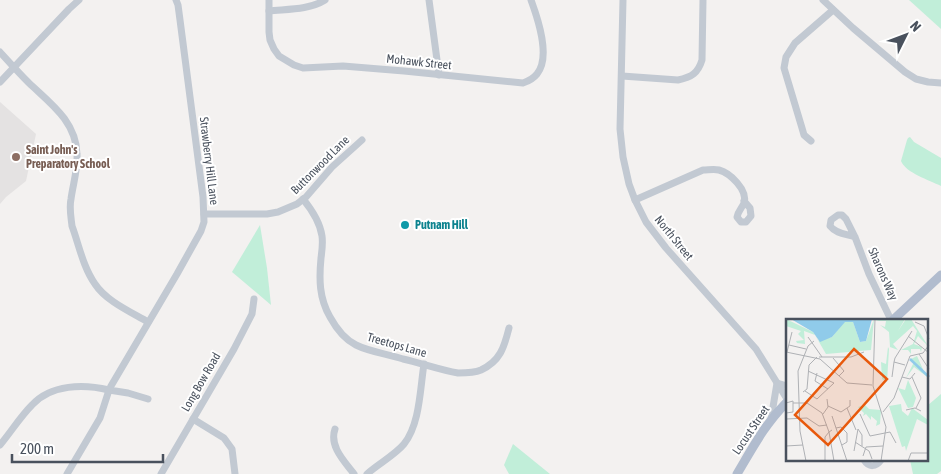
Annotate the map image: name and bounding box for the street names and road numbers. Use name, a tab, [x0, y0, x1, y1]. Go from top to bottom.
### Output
street label: Mohawk Street	[386, 52, 453, 72]
street label: Strawberry Hill Lane	[197, 116, 221, 206]
street label: Buttonwood Lane	[288, 133, 352, 197]
street label: North Street	[652, 213, 697, 264]
street label: Sharons Way	[865, 245, 901, 303]
street label: Treetops Lane	[366, 330, 428, 360]
street label: Long Bow Road	[178, 350, 224, 414]
street label: Locust Street	[729, 402, 773, 457]

